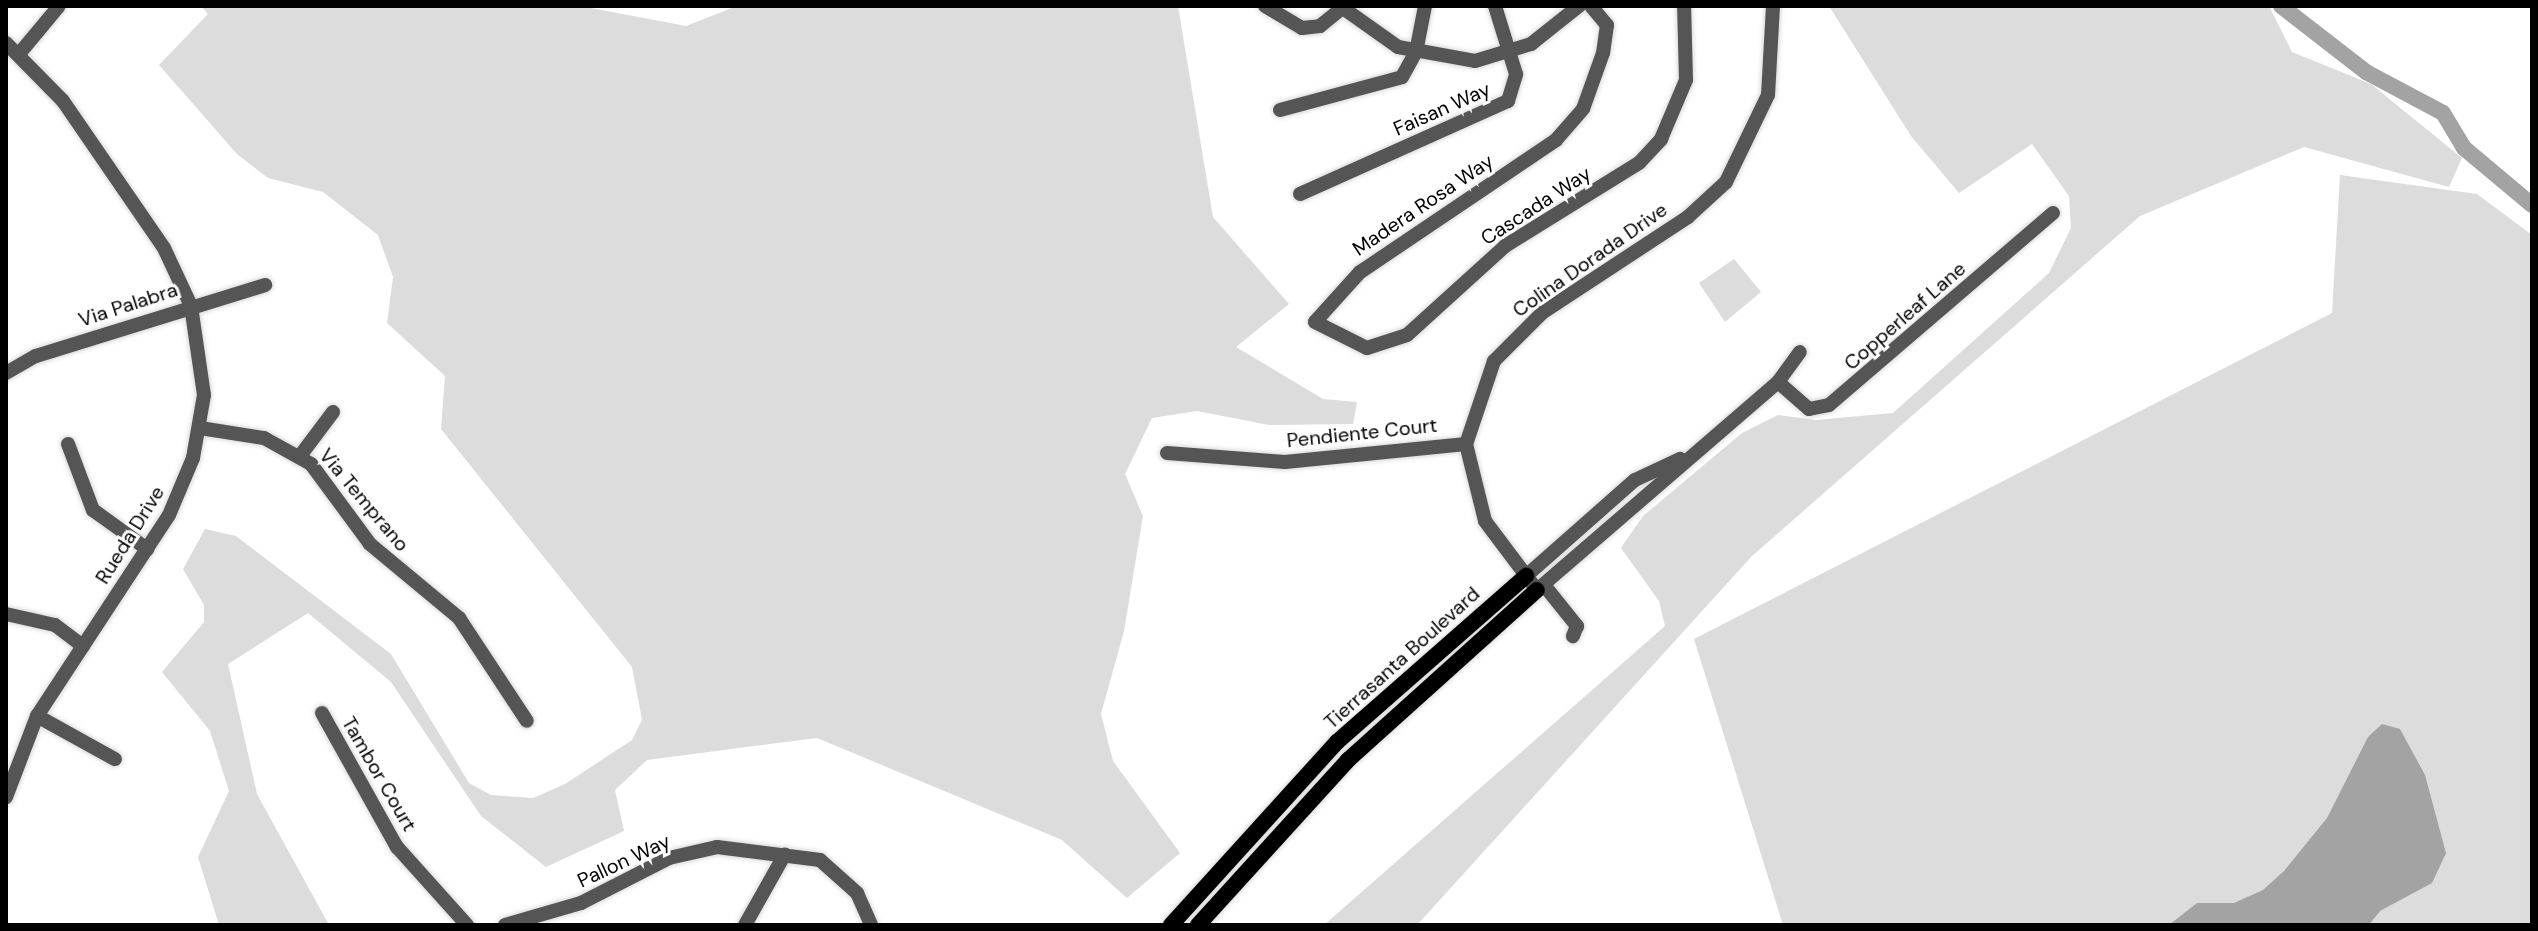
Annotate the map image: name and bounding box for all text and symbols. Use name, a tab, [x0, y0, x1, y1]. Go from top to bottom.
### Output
street label: Faisan Way	[1390, 77, 1494, 141]
street label: Madera Rosa Way	[1348, 149, 1498, 261]
street label: Cascada Way	[1476, 162, 1596, 250]
street label: Colina Dorada Drive	[1508, 198, 1672, 322]
street label: Copperleaf Lane	[1839, 257, 1971, 375]
street label: Via Palabra	[76, 278, 180, 332]
street label: Pendiente Court	[1286, 413, 1438, 453]
street label: Via Temprano	[314, 444, 414, 556]
street label: Rueda Drive	[90, 482, 170, 588]
street label: Tierrasanta Boulevard	[1319, 582, 1485, 734]
street label: Tambor Court	[336, 712, 422, 836]
street label: Pallon Way	[574, 829, 674, 893]

